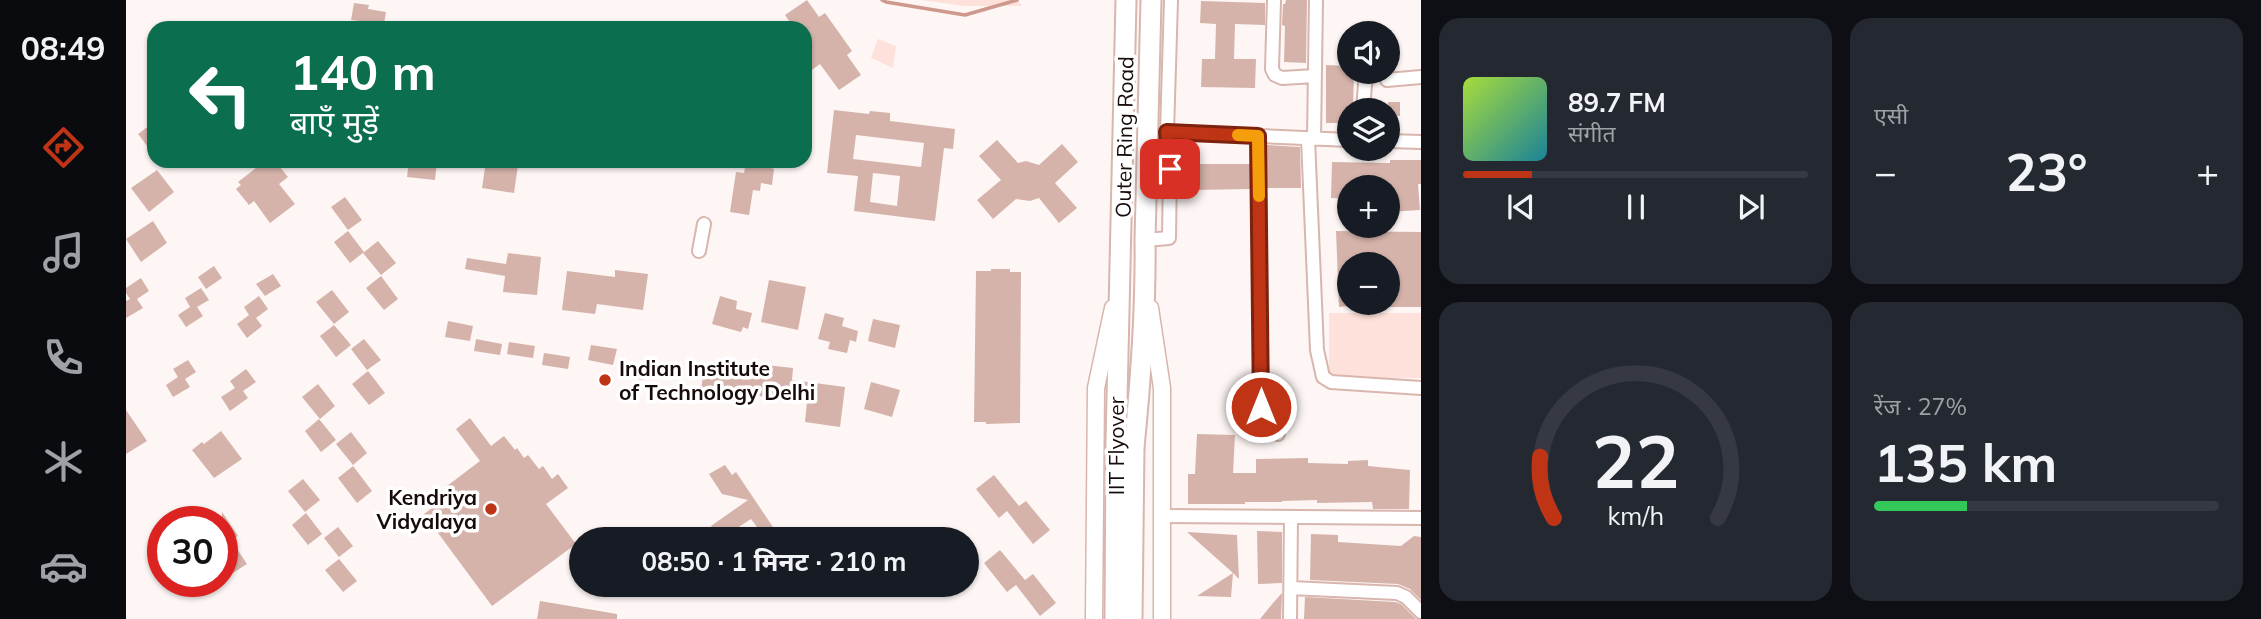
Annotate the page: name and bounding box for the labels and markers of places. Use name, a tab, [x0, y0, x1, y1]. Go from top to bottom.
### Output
pin	[1140, 139, 1200, 199]
place label: Indian Institute of Technology Delhi	[619, 355, 815, 405]
marker: Indian Institute of Technology Delhi	[597, 372, 613, 388]
place label: Kendriya Vidyalaya	[376, 484, 477, 534]
marker: Kendriya Vidyalaya	[483, 501, 499, 517]

